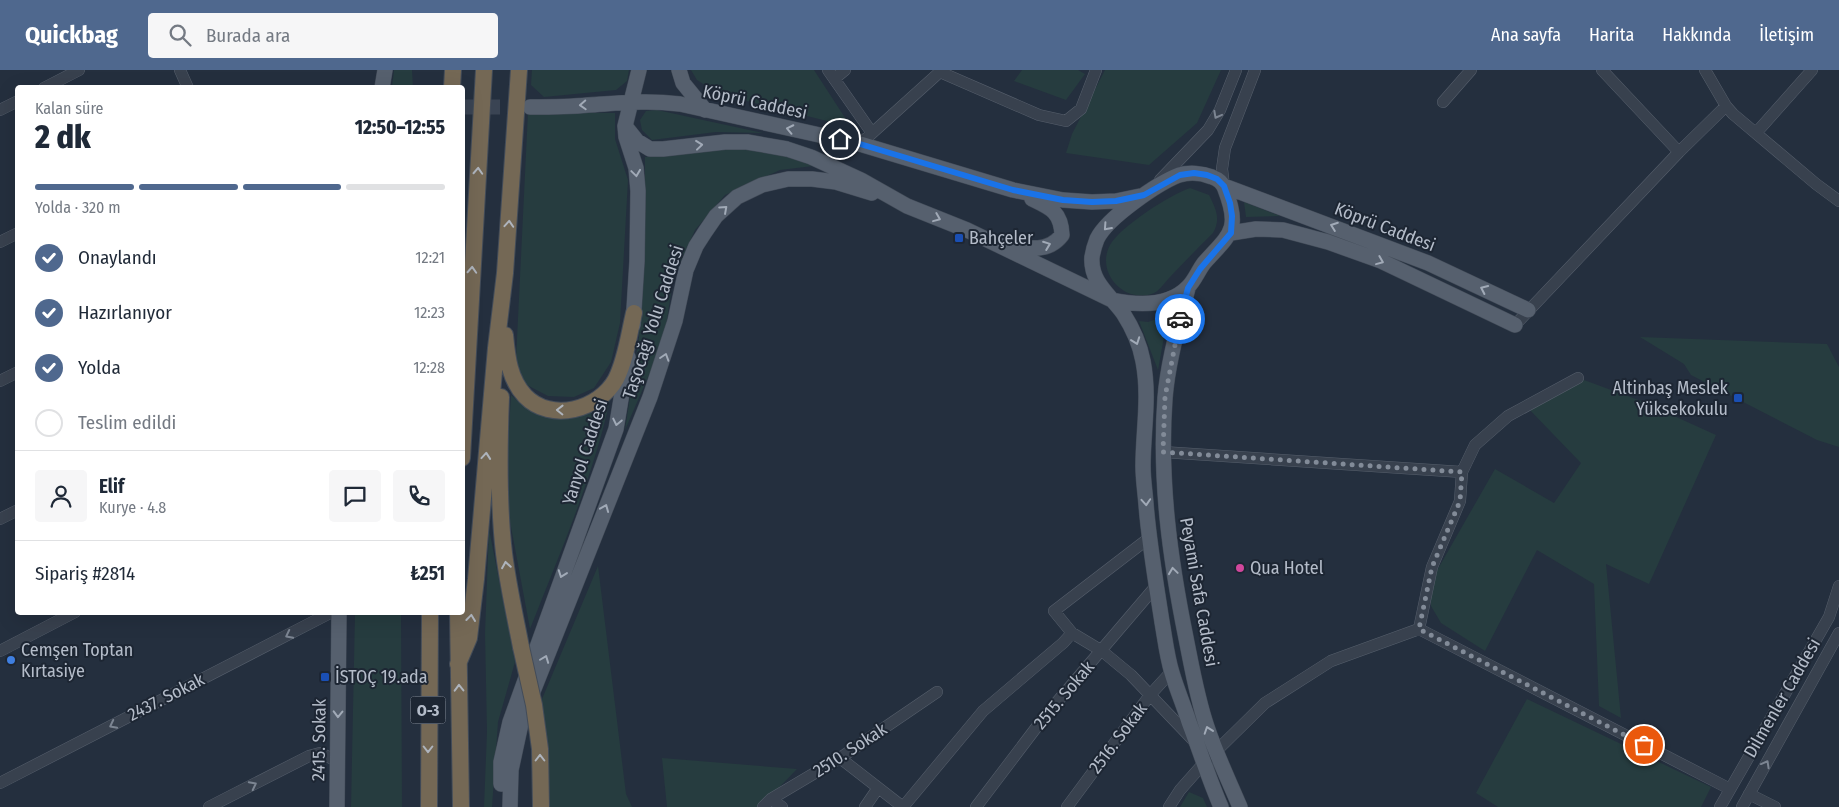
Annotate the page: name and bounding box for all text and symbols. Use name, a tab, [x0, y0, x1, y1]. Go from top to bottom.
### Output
search box	[148, 13, 498, 58]
text: Quickbag	[25, 21, 118, 49]
icon: search	[166, 21, 194, 49]
text: Burada ara	[206, 24, 290, 47]
text: Ana sayfa	[1491, 24, 1561, 46]
text: Harita	[1589, 24, 1634, 46]
text: Hakkında	[1662, 24, 1731, 46]
text: İletişim	[1759, 24, 1814, 46]
street label: Köprü Caddesi	[701, 80, 809, 124]
text: Kalan süre	[35, 99, 103, 118]
one-way arrow	[579, 100, 587, 111]
one-way arrow	[1213, 109, 1223, 118]
text: 12:50–12:55	[355, 116, 445, 139]
text: 2 dk	[35, 118, 91, 156]
pin	[819, 118, 861, 160]
one-way arrow	[786, 124, 795, 134]
icon: home	[826, 125, 854, 153]
one-way arrow	[695, 140, 703, 151]
one-way arrow	[472, 167, 483, 175]
one-way arrow	[630, 169, 640, 178]
text: Yolda · 320 m	[35, 198, 120, 217]
street label: Köprü Caddesi	[1331, 198, 1439, 256]
one-way arrow	[719, 206, 728, 215]
one-way arrow	[932, 212, 941, 223]
one-way arrow	[503, 220, 514, 228]
one-way arrow	[1104, 221, 1113, 230]
one-way arrow	[1330, 222, 1339, 232]
place label: Bahçeler	[969, 227, 1034, 249]
marker: Bahçeler	[953, 232, 965, 244]
one-way arrow	[1042, 241, 1051, 252]
street label: Taşocağı Yolu Caddesi	[618, 242, 688, 402]
icon: check	[35, 244, 63, 272]
text: Onaylandı	[78, 246, 157, 269]
text: 12:21	[415, 248, 445, 267]
one-way arrow	[1375, 255, 1384, 265]
one-way arrow	[467, 265, 478, 273]
one-way arrow	[1480, 285, 1489, 295]
courier	[1155, 294, 1205, 344]
icon: check	[35, 299, 63, 327]
text: Hazırlanıyor	[78, 301, 172, 324]
text: 12:23	[414, 303, 445, 322]
icon: car	[1166, 305, 1194, 333]
one-way arrow	[1130, 337, 1140, 345]
one-way arrow	[659, 353, 669, 361]
icon: check	[35, 354, 63, 382]
text: Yolda	[78, 356, 121, 379]
text: 12:28	[413, 358, 445, 377]
place label: Altinbaş Meslek Yüksekokulu	[1613, 377, 1729, 420]
marker: Altinbaş Meslek Yüksekokulu	[1732, 392, 1744, 404]
street label: Yanyol Caddesi	[557, 396, 613, 508]
one-way arrow	[556, 405, 564, 415]
text: Teslim edildi	[78, 411, 176, 434]
one-way arrow	[613, 417, 623, 426]
one-way arrow	[481, 452, 492, 460]
button: person	[35, 470, 87, 522]
button: chat	[329, 470, 381, 522]
button: phone	[393, 470, 445, 522]
text: Elif	[99, 475, 124, 498]
text: Kurye · 4.8	[99, 498, 166, 517]
one-way arrow	[1140, 499, 1151, 507]
one-way arrow	[599, 504, 609, 513]
street label: Peyami Safa Caddesi	[1175, 516, 1223, 668]
place label: Qua Hotel	[1250, 557, 1324, 579]
one-way arrow	[501, 560, 512, 568]
text: Sipariş #2814	[35, 562, 135, 585]
text: ₺251	[410, 562, 445, 585]
marker: Qua Hotel	[1234, 562, 1246, 574]
one-way arrow	[1168, 567, 1179, 575]
one-way arrow	[558, 570, 568, 578]
one-way arrow	[466, 614, 476, 622]
one-way arrow	[285, 629, 294, 639]
street label: Dilmenler Caddesi	[1739, 634, 1825, 762]
place label: Cemşen Toptan Kırtasiye	[21, 639, 133, 682]
marker: Cemşen Toptan Kırtasiye	[5, 654, 17, 666]
one-way arrow	[539, 655, 549, 664]
street label: 2515. Sokak	[1029, 656, 1099, 734]
place label: İSTOÇ 19.ada	[335, 666, 428, 688]
street label: 2437. Sokak	[124, 668, 209, 726]
marker: İSTOÇ 19.ada	[319, 671, 331, 683]
one-way arrow	[453, 684, 464, 692]
road number: O-3	[410, 696, 446, 724]
street label: 2415. Sokak	[307, 698, 331, 781]
street label: 2516. Sokak	[1084, 698, 1152, 778]
one-way arrow	[333, 710, 343, 718]
street label: 2510. Sokak	[809, 718, 892, 782]
one-way arrow	[109, 719, 118, 729]
pin	[1623, 724, 1665, 766]
one-way arrow	[1204, 726, 1214, 734]
icon: bag	[1630, 731, 1658, 759]
one-way arrow	[423, 745, 433, 753]
one-way arrow	[535, 754, 545, 762]
one-way arrow	[1760, 761, 1770, 770]
one-way arrow	[248, 781, 257, 791]

